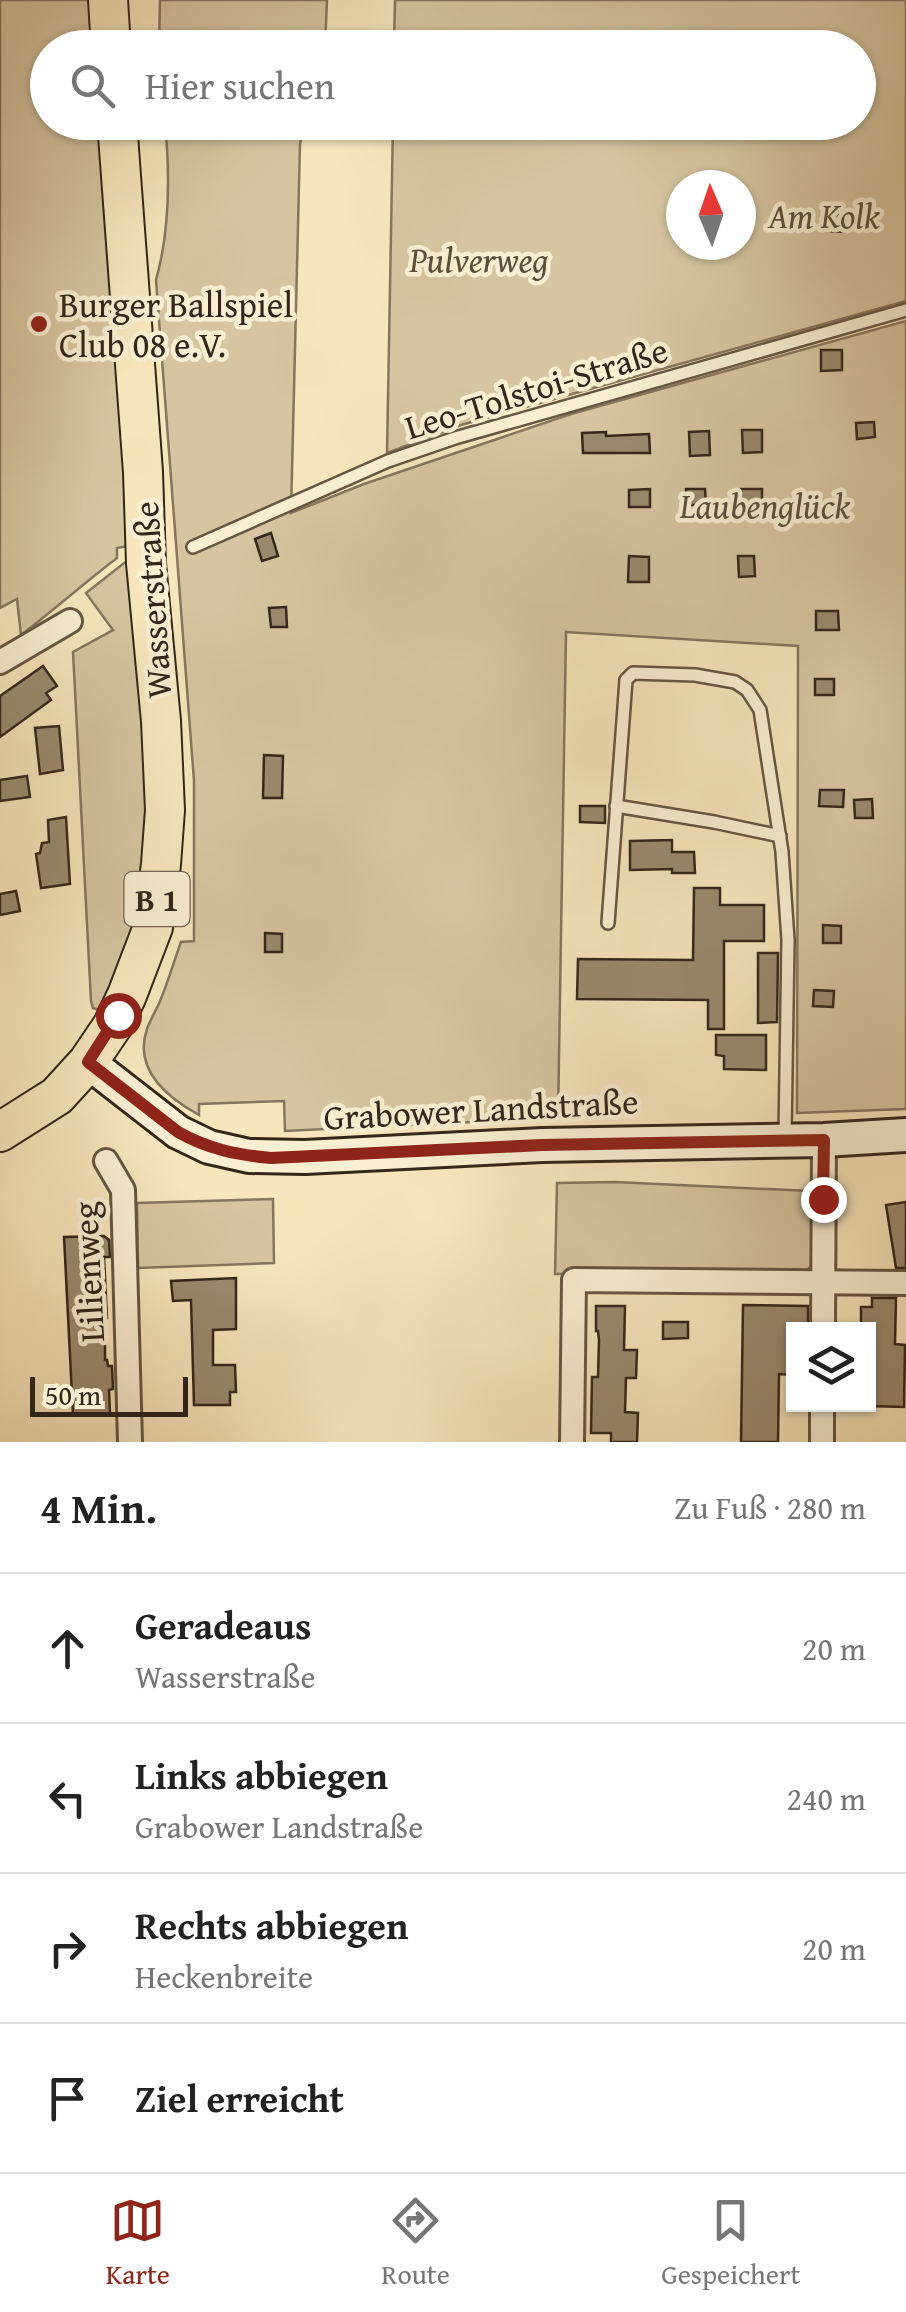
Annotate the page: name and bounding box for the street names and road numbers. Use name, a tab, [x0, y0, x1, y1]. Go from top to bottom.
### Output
street label: Leo-Tolstoi-Straße	[398, 324, 674, 452]
street label: Wasserstraße	[120, 500, 184, 700]
road number: B 1	[124, 872, 190, 926]
street label: Grabower Landstraße	[322, 1075, 640, 1143]
street label: Lilienweg	[59, 1200, 117, 1344]

